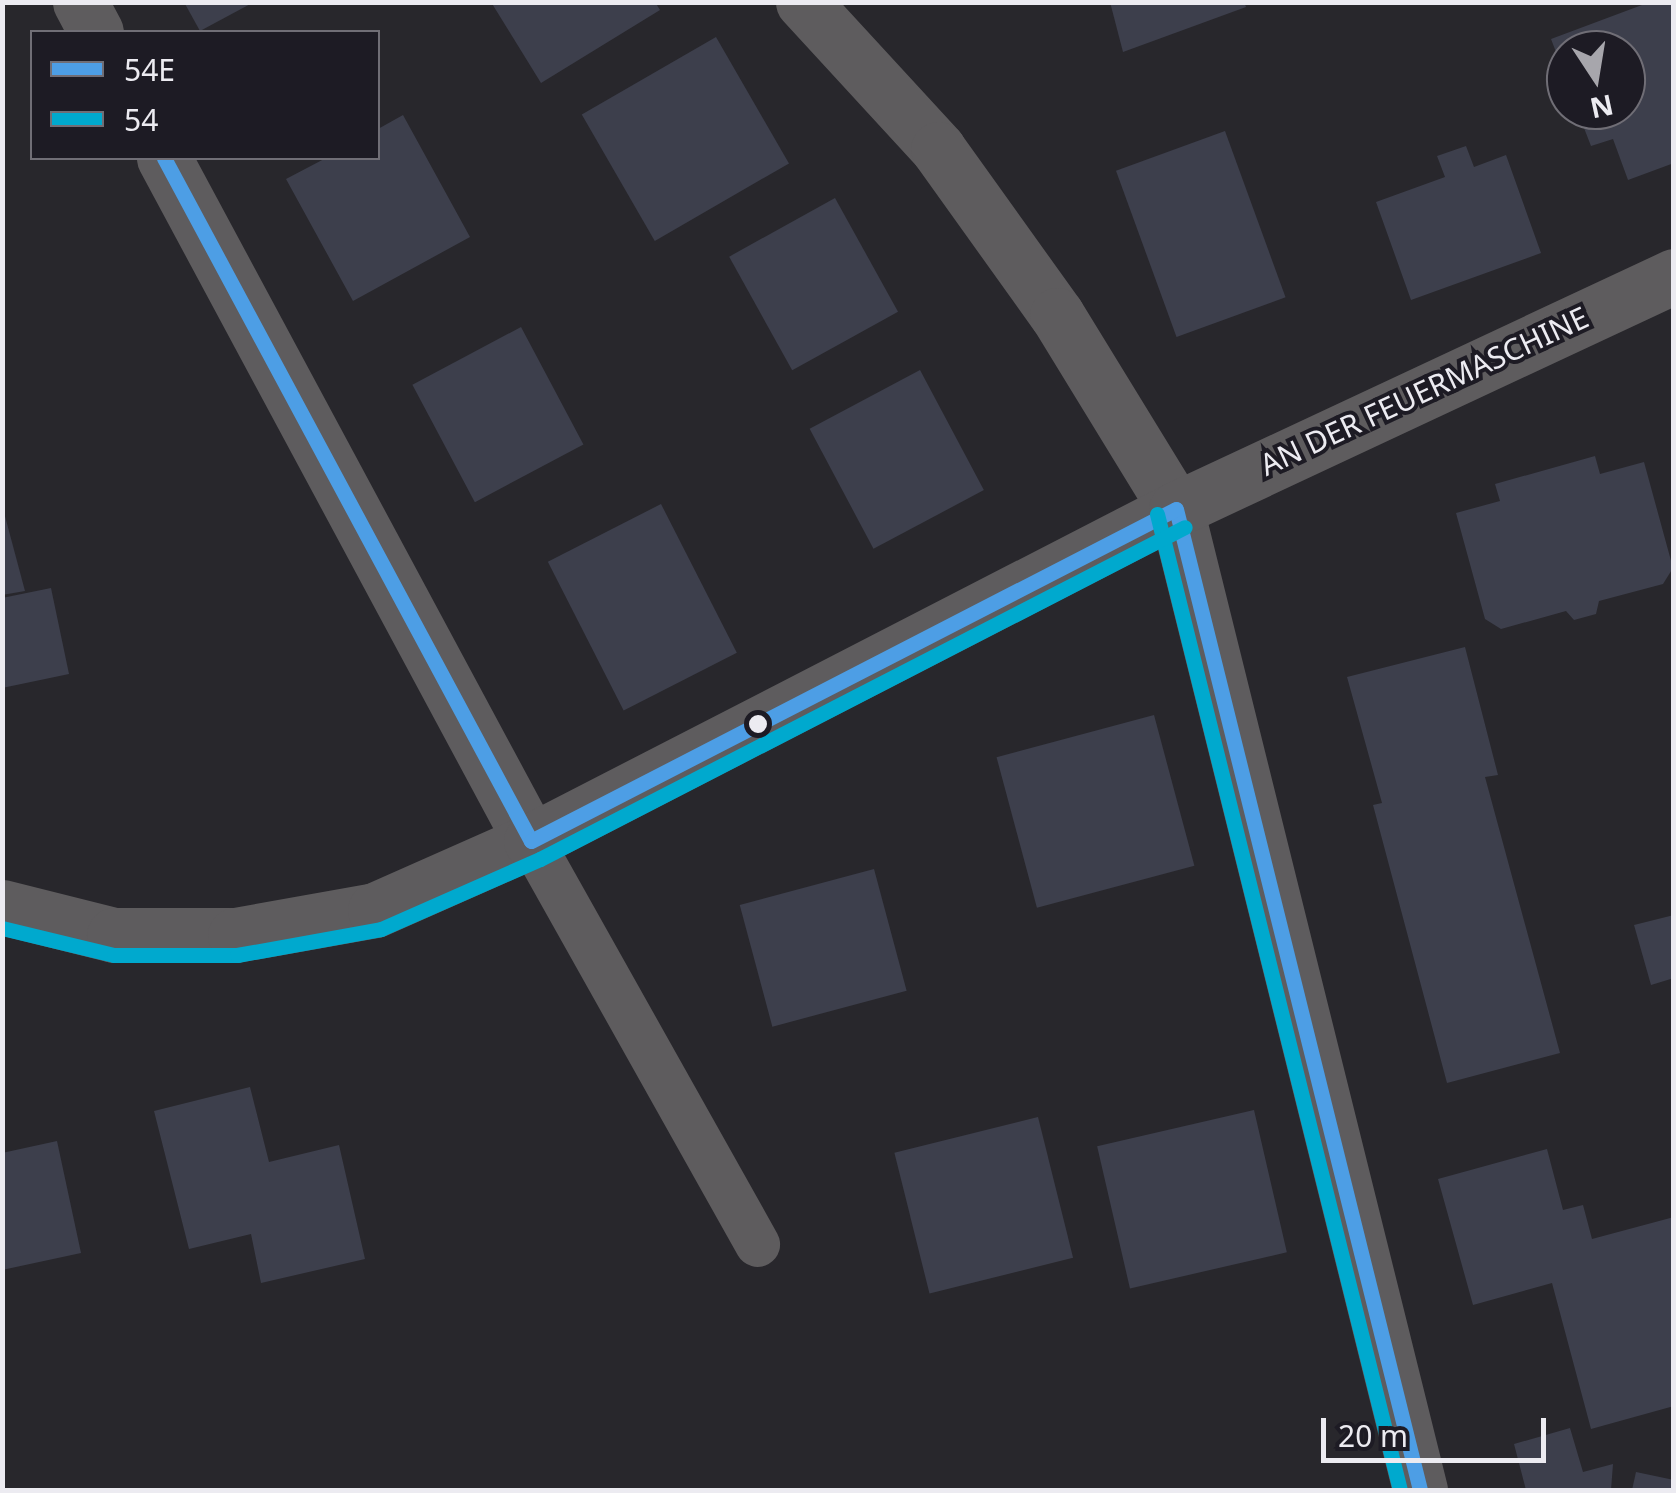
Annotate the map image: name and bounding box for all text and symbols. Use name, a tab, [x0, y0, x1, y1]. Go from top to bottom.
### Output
legend	[30, 30, 380, 160]
north arrow	[1546, 30, 1646, 130]
text: 54E	[124, 49, 175, 90]
text: N	[1587, 86, 1617, 128]
text: 54	[124, 99, 158, 140]
street label: AN DER FEUERMASCHINE	[1254, 299, 1594, 483]
unlabelled marker	[748, 714, 768, 734]
scale bar	[1326, 1398, 1551, 1460]
text: 20 m	[1338, 1415, 1408, 1456]

